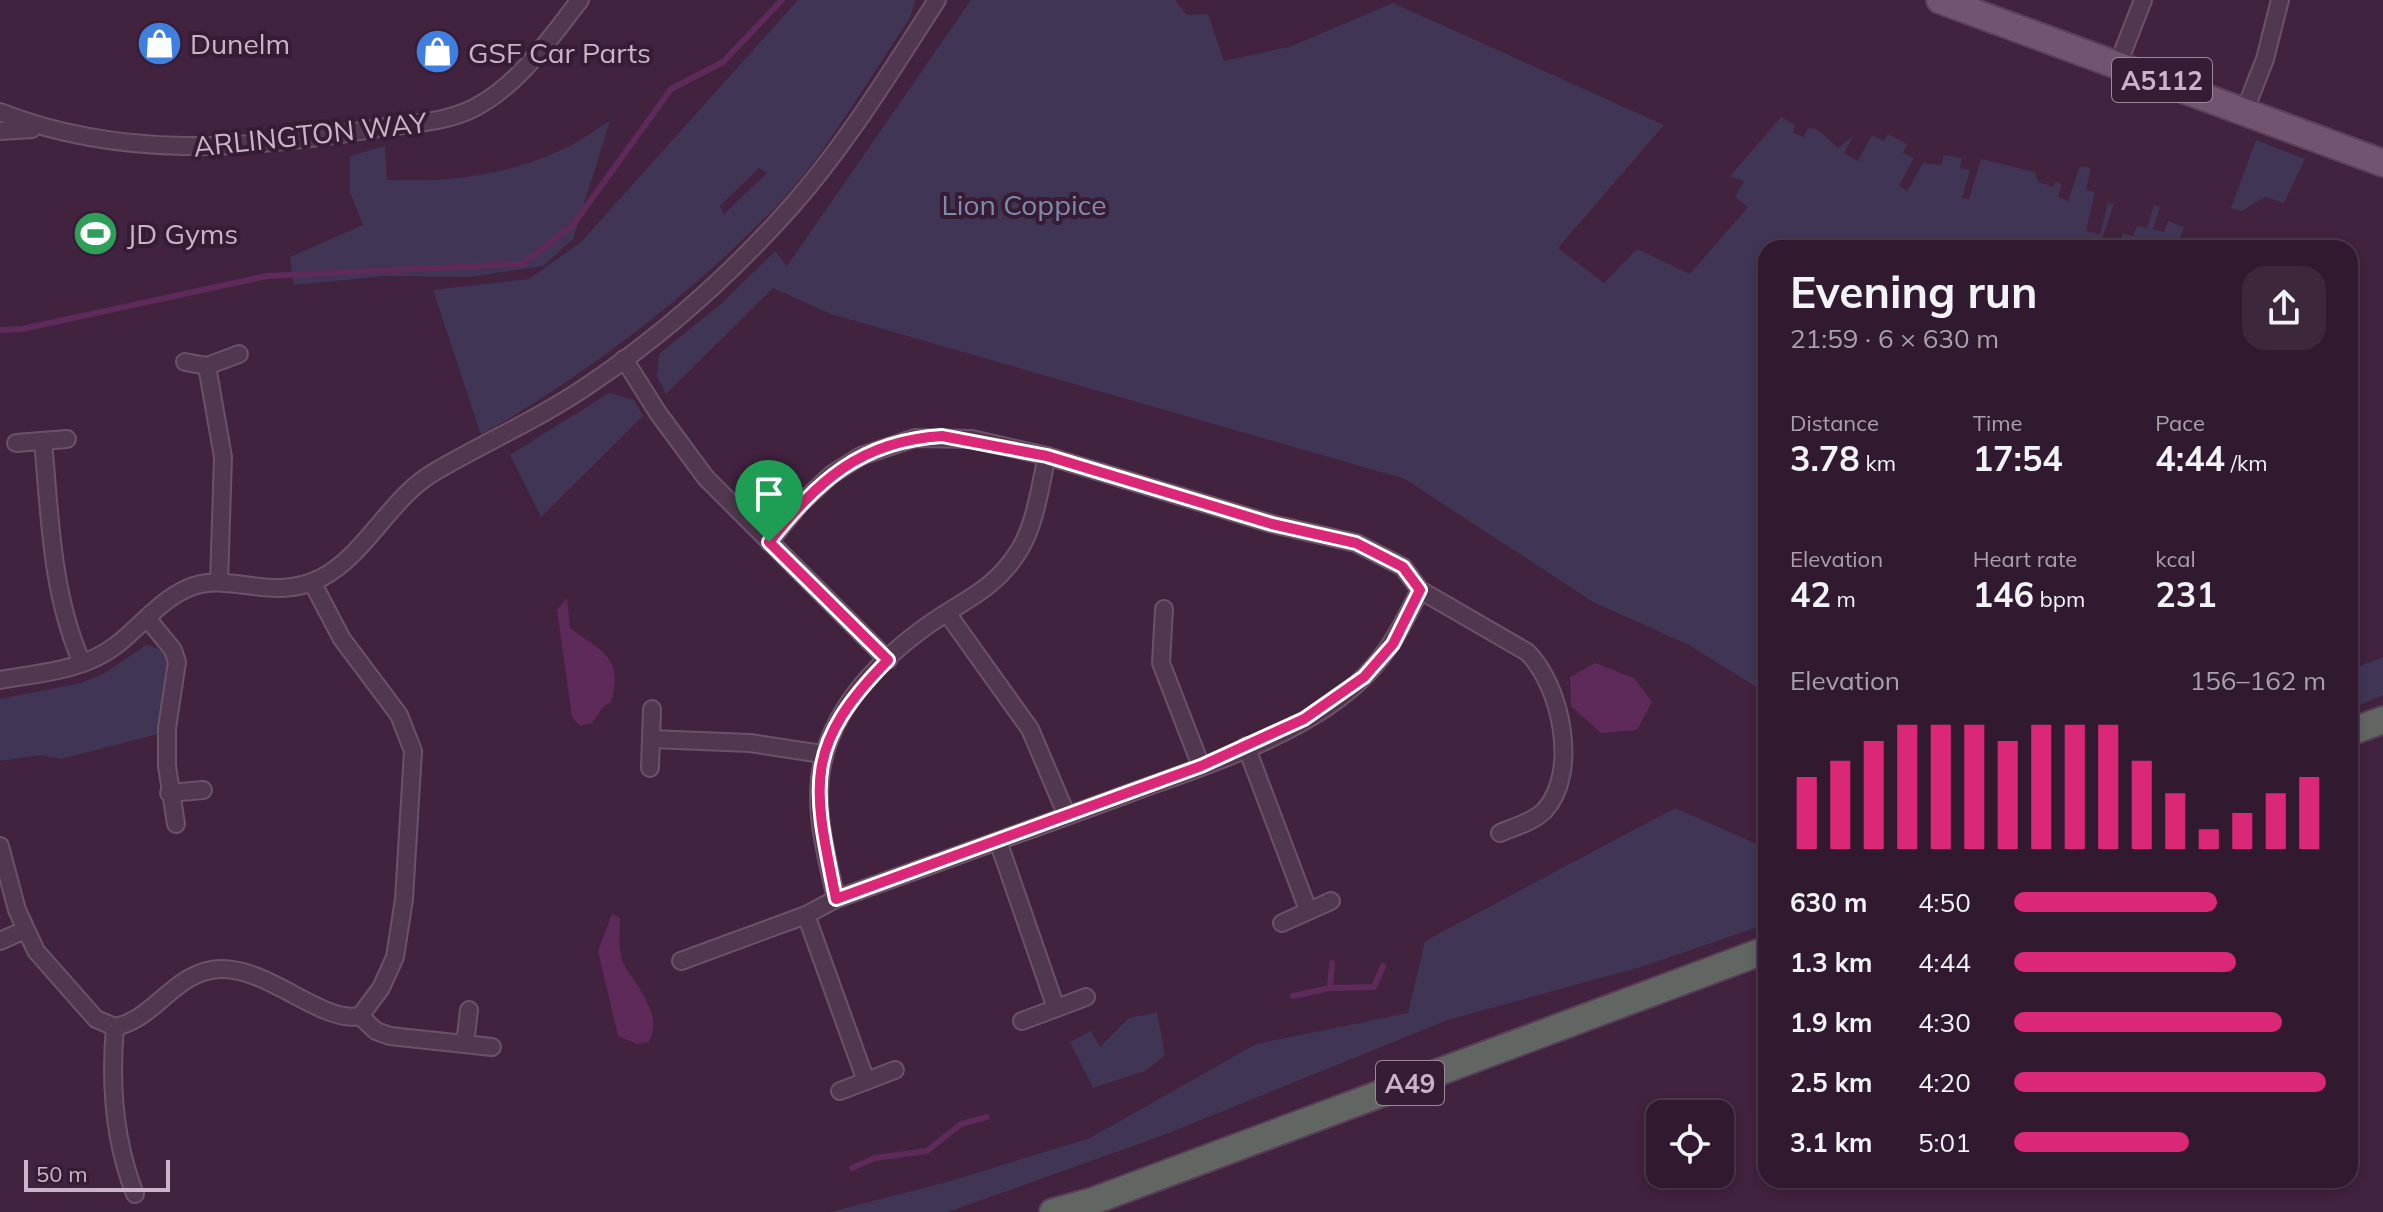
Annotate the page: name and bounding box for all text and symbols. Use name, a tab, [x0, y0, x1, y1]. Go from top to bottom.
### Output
shop icon: Dunelm	[135, 19, 183, 67]
place label: Dunelm	[190, 26, 290, 61]
shop icon: GSF Car Parts	[413, 28, 461, 76]
place label: GSF Car Parts	[468, 35, 651, 70]
road number: A5112	[2112, 58, 2212, 102]
street label: ARLINGTON WAY	[192, 104, 429, 164]
park label: Lion Coppice	[942, 187, 1106, 222]
sports icon: JD Gyms	[72, 209, 120, 257]
place label: JD Gyms	[127, 216, 238, 251]
text: Evening run	[1790, 264, 2037, 319]
button: share	[2242, 266, 2326, 350]
text: 21:59 · 6 × 630 m	[1790, 322, 1999, 355]
text: Distance	[1790, 409, 1879, 437]
text: Time	[1973, 409, 2022, 437]
text: Pace	[2155, 409, 2205, 437]
text: 3.78	[1790, 437, 1860, 480]
text: 17:54	[1973, 437, 2063, 480]
text: 4:44	[2155, 437, 2225, 480]
text: km	[1860, 449, 1896, 477]
text: /km	[2225, 449, 2268, 477]
pin	[735, 460, 803, 542]
icon: arrive	[747, 472, 791, 516]
text: Elevation	[1790, 545, 1883, 573]
text: Heart rate	[1973, 545, 2077, 573]
text: kcal	[2155, 545, 2196, 573]
text: 42	[1790, 573, 1831, 616]
text: 146	[1973, 573, 2034, 616]
text: 231	[2155, 573, 2217, 616]
text: m	[1831, 585, 1856, 613]
text: bpm	[2034, 585, 2085, 613]
text: Elevation	[1790, 664, 1900, 697]
text: 156–162 m	[2190, 664, 2326, 697]
text: 630 m	[1790, 886, 1867, 919]
text: 4:50	[1918, 886, 1971, 919]
text: 1.3 km	[1790, 946, 1873, 979]
text: 4:44	[1918, 946, 1971, 979]
text: 1.9 km	[1790, 1006, 1873, 1039]
text: 4:30	[1918, 1006, 1971, 1039]
road number: A49	[1376, 1061, 1444, 1105]
text: 2.5 km	[1790, 1066, 1873, 1099]
text: 4:20	[1918, 1066, 1971, 1099]
map controls	[1646, 1100, 1734, 1188]
button: locate	[1646, 1100, 1734, 1188]
text: 3.1 km	[1790, 1126, 1873, 1159]
text: 5:01	[1918, 1126, 1971, 1159]
scale bar	[24, 1156, 170, 1192]
text: 50 m	[36, 1160, 87, 1188]

